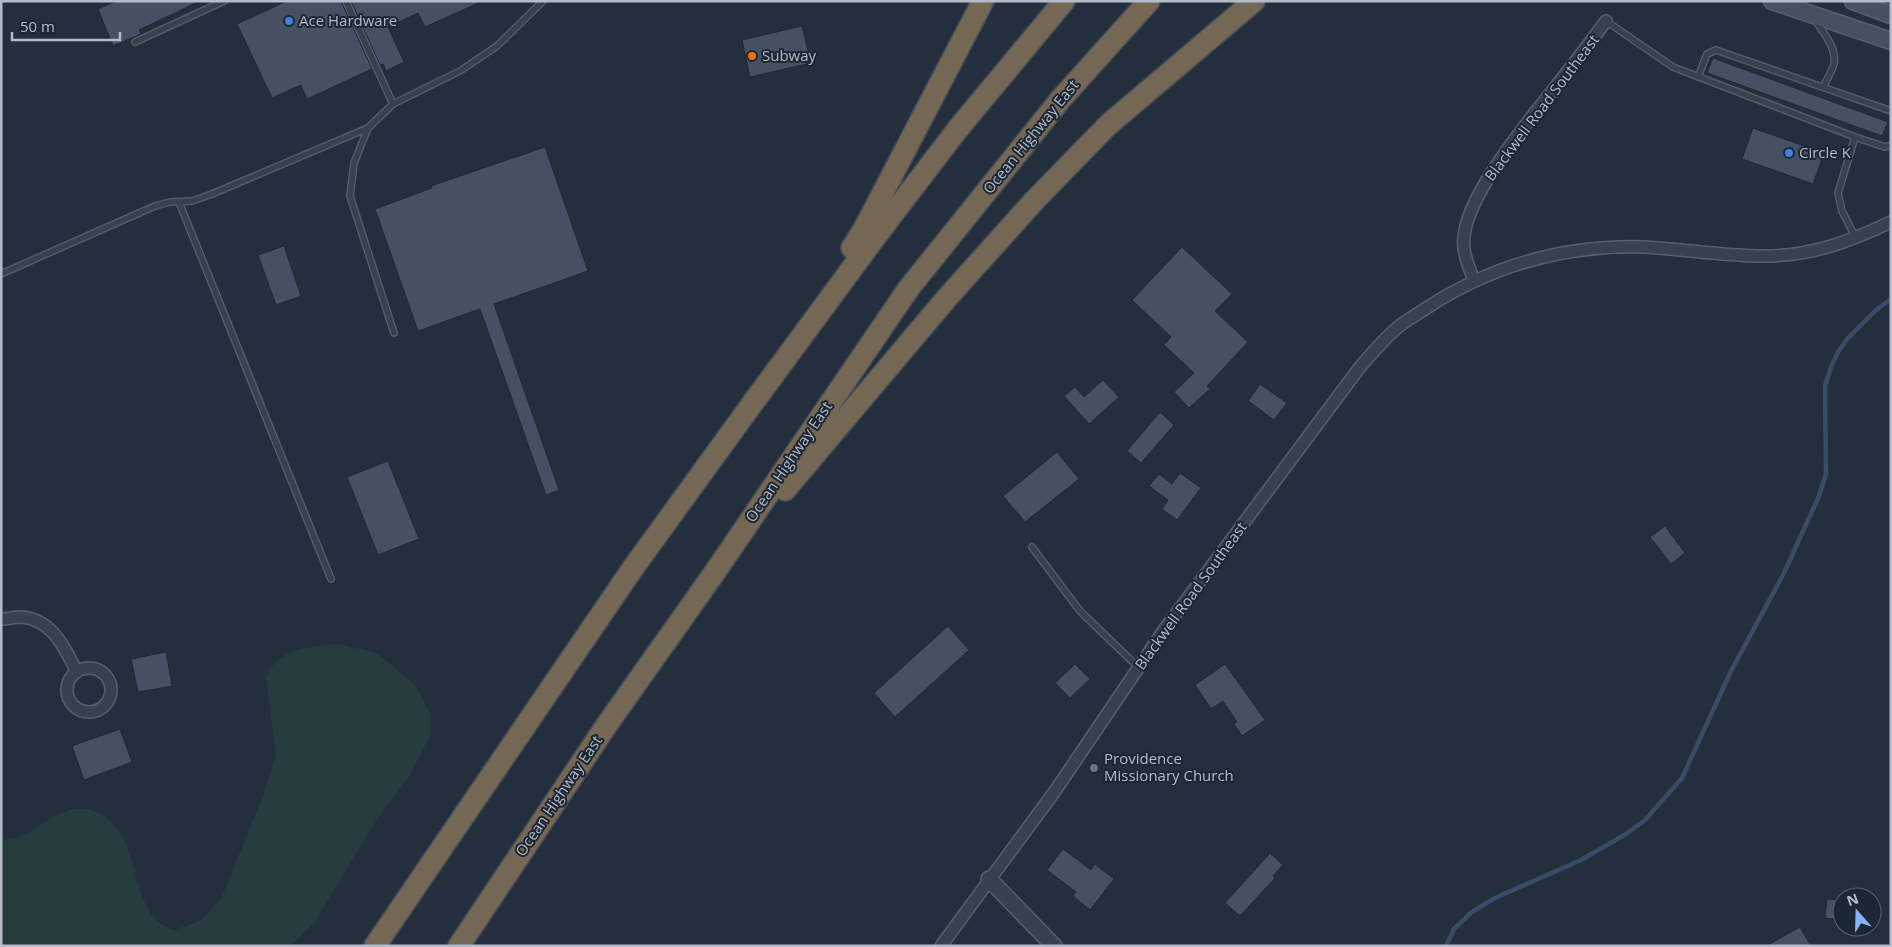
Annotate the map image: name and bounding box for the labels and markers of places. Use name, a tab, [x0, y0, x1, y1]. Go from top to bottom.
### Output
place label: Ace Hardware	[299, 10, 397, 30]
marker: Ace Hardware	[283, 15, 295, 27]
place label: Subway	[762, 45, 817, 65]
marker: Subway	[746, 50, 758, 62]
place label: Circle K	[1799, 142, 1852, 162]
marker: Circle K	[1783, 147, 1795, 159]
place label: Providence Missionary Church	[1104, 748, 1234, 785]
marker: Providence Missionary Church	[1088, 762, 1100, 774]

